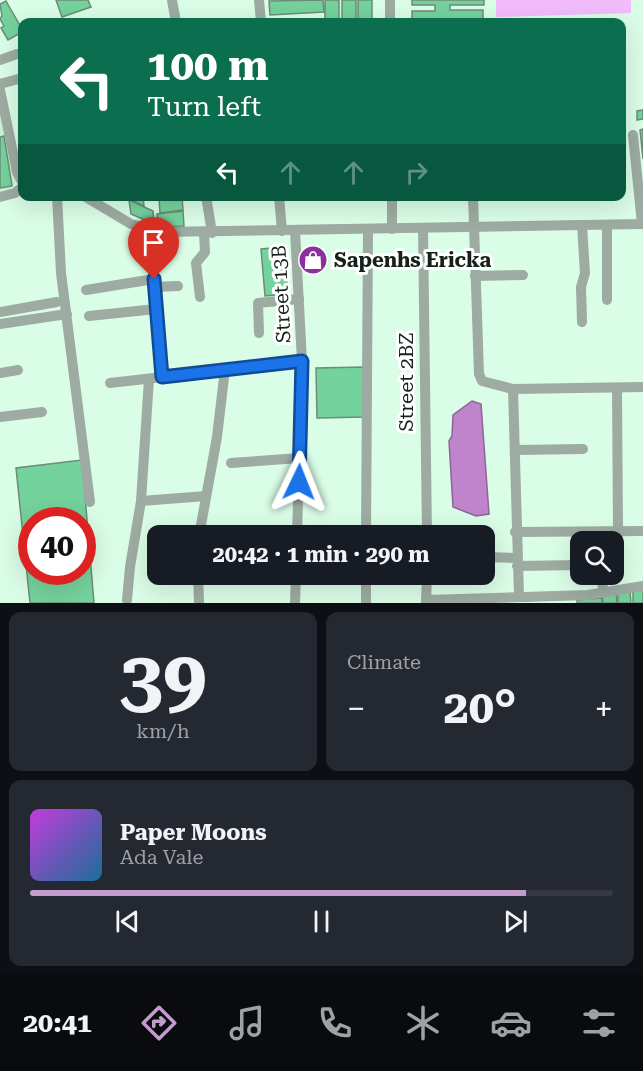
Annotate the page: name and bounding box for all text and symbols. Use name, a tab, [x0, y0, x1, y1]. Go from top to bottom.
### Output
text: 100 m	[147, 41, 269, 90]
icon: left	[48, 42, 126, 120]
text: Turn left	[147, 91, 261, 123]
icon: left	[211, 156, 244, 189]
icon: ahead	[274, 156, 307, 189]
icon: ahead	[337, 156, 370, 189]
icon: right	[400, 156, 433, 189]
pin	[128, 217, 179, 279]
icon: arrive	[137, 226, 170, 259]
street label: Street 13B	[266, 244, 296, 344]
shop icon: Sapenhs Ericka	[297, 244, 329, 276]
place label: Sapenhs Ericka	[334, 248, 492, 272]
street label: Street 2BZ	[394, 332, 418, 432]
position arrow	[267, 450, 331, 514]
speed limit sign: 40	[18, 507, 96, 585]
map controls	[570, 531, 624, 585]
button: search	[570, 531, 624, 585]
text: 20:42 · 1 min · 290 m	[212, 542, 430, 567]
text: 39	[119, 634, 207, 725]
text: Climate	[347, 650, 421, 674]
text: 20°	[444, 681, 516, 734]
text: −	[347, 689, 365, 728]
text: +	[595, 689, 613, 728]
text: km/h	[136, 719, 190, 743]
text: Paper Moons	[120, 820, 267, 845]
text: Ada Vale	[120, 845, 203, 869]
icon: previous	[111, 905, 144, 938]
icon: pause	[305, 905, 338, 938]
icon: next	[499, 905, 532, 938]
icon: directions	[138, 1002, 180, 1044]
icon: music	[226, 1002, 268, 1044]
icon: phone	[314, 1002, 356, 1044]
icon: climate	[402, 1002, 444, 1044]
icon: car	[490, 1002, 532, 1044]
icon: filters	[578, 1002, 620, 1044]
text: 20:41	[23, 1007, 92, 1039]

